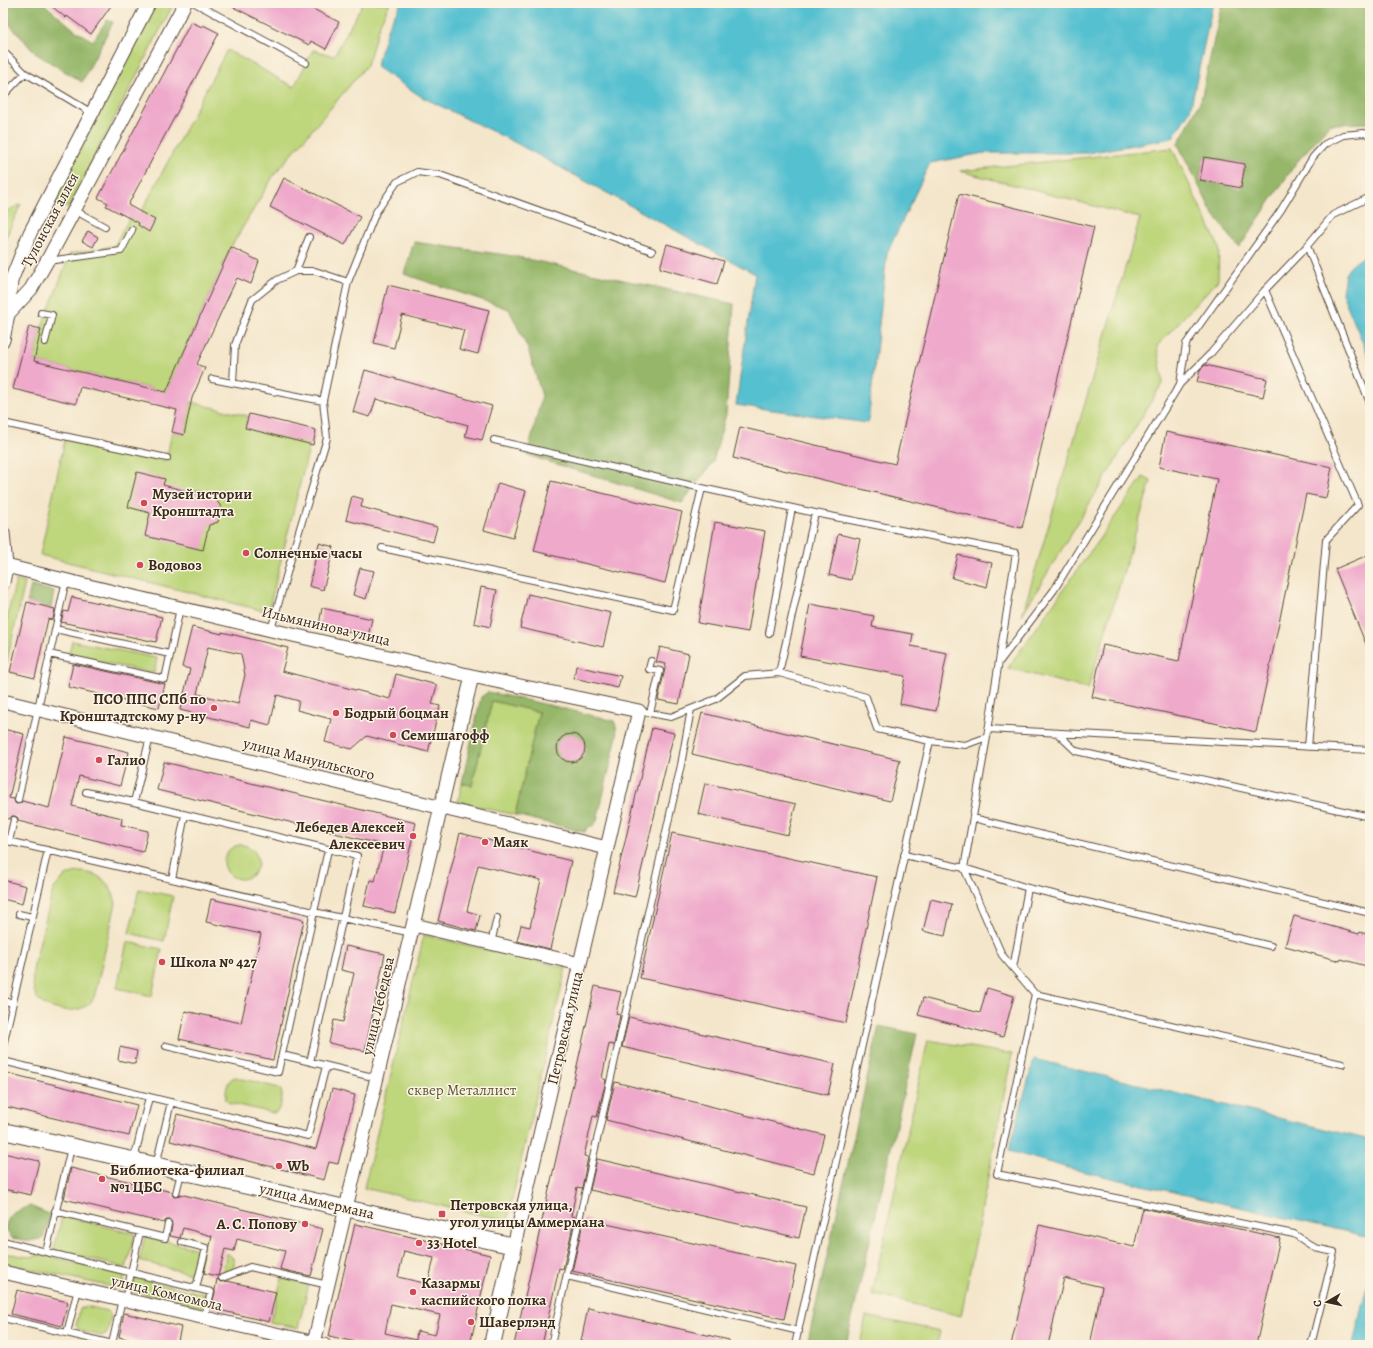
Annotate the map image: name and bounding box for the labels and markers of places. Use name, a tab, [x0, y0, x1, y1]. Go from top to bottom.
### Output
place label: Музей истории Кронштадта	[152, 484, 252, 521]
marker: Музей истории Кронштадта	[139, 498, 149, 508]
place label: Солнечные часы	[254, 543, 362, 563]
marker: Солнечные часы	[241, 548, 251, 558]
place label: Водовоз	[148, 555, 202, 575]
marker: Водовоз	[135, 560, 145, 570]
place label: ПСО ППС СПб по Кронштадтскому р-ну	[60, 689, 207, 726]
marker: ПСО ППС СПб по Кронштадтскому р-ну	[209, 703, 219, 713]
place label: Бодрый боцман	[344, 703, 449, 723]
marker: Бодрый боцман	[331, 708, 341, 718]
place label: Семишагофф	[401, 725, 489, 745]
marker: Семишагофф	[388, 730, 398, 740]
place label: Галио	[107, 750, 146, 770]
marker: Галио	[94, 755, 104, 765]
place label: Лебедев Алексей Алексеевич	[295, 817, 405, 854]
marker: Лебедев Алексей Алексеевич	[408, 831, 418, 841]
place label: Маяк	[493, 832, 528, 852]
marker: Маяк	[480, 837, 490, 847]
place label: Школа № 427	[170, 952, 257, 972]
marker: Школа № 427	[157, 957, 167, 967]
place label: Wb	[286, 1156, 309, 1176]
place label: Библиотека-филиал №1 ЦБС	[110, 1160, 245, 1197]
marker: Wb	[274, 1161, 284, 1171]
marker: Библиотека-филиал №1 ЦБС	[97, 1174, 107, 1184]
place label: Петровская улица, угол улицы Аммермана	[449, 1195, 606, 1232]
marker: Петровская улица, угол улицы Аммермана	[437, 1209, 447, 1219]
place label: А. С. Попову	[215, 1214, 298, 1234]
marker: А. С. Попову	[300, 1219, 310, 1229]
place label: 33 Hotel	[427, 1233, 477, 1253]
marker: 33 Hotel	[414, 1238, 424, 1248]
place label: Казармы каспийского полка	[421, 1273, 547, 1310]
marker: Казармы каспийского полка	[408, 1287, 418, 1297]
place label: Шаверлэнд	[479, 1312, 556, 1332]
marker: Шаверлэнд	[466, 1317, 476, 1327]

